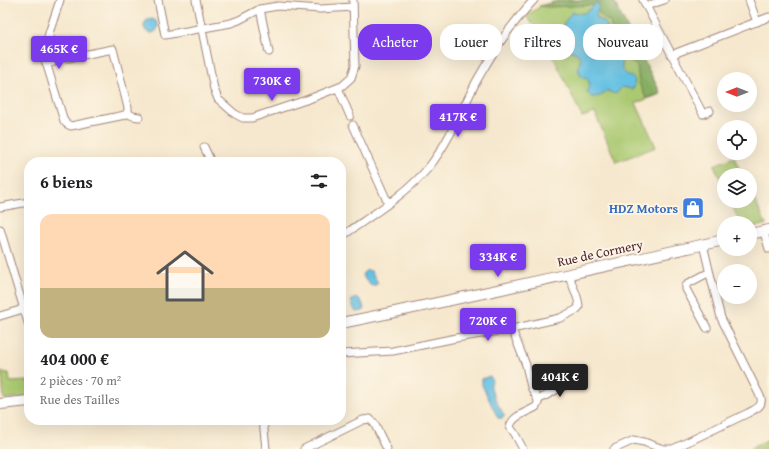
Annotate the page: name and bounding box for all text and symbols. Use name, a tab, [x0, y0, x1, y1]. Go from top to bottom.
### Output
chip: Acheter	[358, 24, 432, 60]
chip: Louer	[440, 24, 502, 60]
chip: Filtres	[510, 24, 575, 60]
chip: Nouveau	[583, 24, 663, 60]
pin: 465K €	[26, 36, 92, 70]
text: 465K €	[40, 39, 78, 58]
pin: 730K €	[239, 68, 305, 102]
text: 730K €	[253, 71, 291, 90]
north arrow	[717, 72, 757, 112]
map controls	[717, 72, 757, 304]
pin: 417K €	[425, 104, 491, 138]
text: 417K €	[439, 107, 477, 126]
button: locate	[717, 120, 757, 160]
button: layers	[717, 168, 757, 208]
text: 6 biens	[40, 169, 93, 194]
icon: filters	[308, 170, 330, 192]
shop icon: HDZ Motors	[680, 195, 706, 221]
place label: HDZ Motors	[609, 199, 678, 218]
button: +	[717, 216, 757, 256]
street label: Rue de Cormery	[555, 235, 645, 271]
icon: home	[149, 240, 221, 312]
pin: 334K €	[465, 244, 531, 278]
text: 334K €	[479, 247, 517, 266]
button: −	[717, 264, 757, 304]
pin: 720K €	[455, 308, 521, 342]
text: 720K €	[469, 311, 507, 330]
text: 404 000 €	[40, 346, 109, 371]
pin: 404K €	[527, 364, 593, 398]
text: 404K €	[541, 367, 579, 386]
text: 2 pièces · 70 m²	[40, 371, 121, 390]
text: Rue des Tailles	[40, 390, 120, 409]

